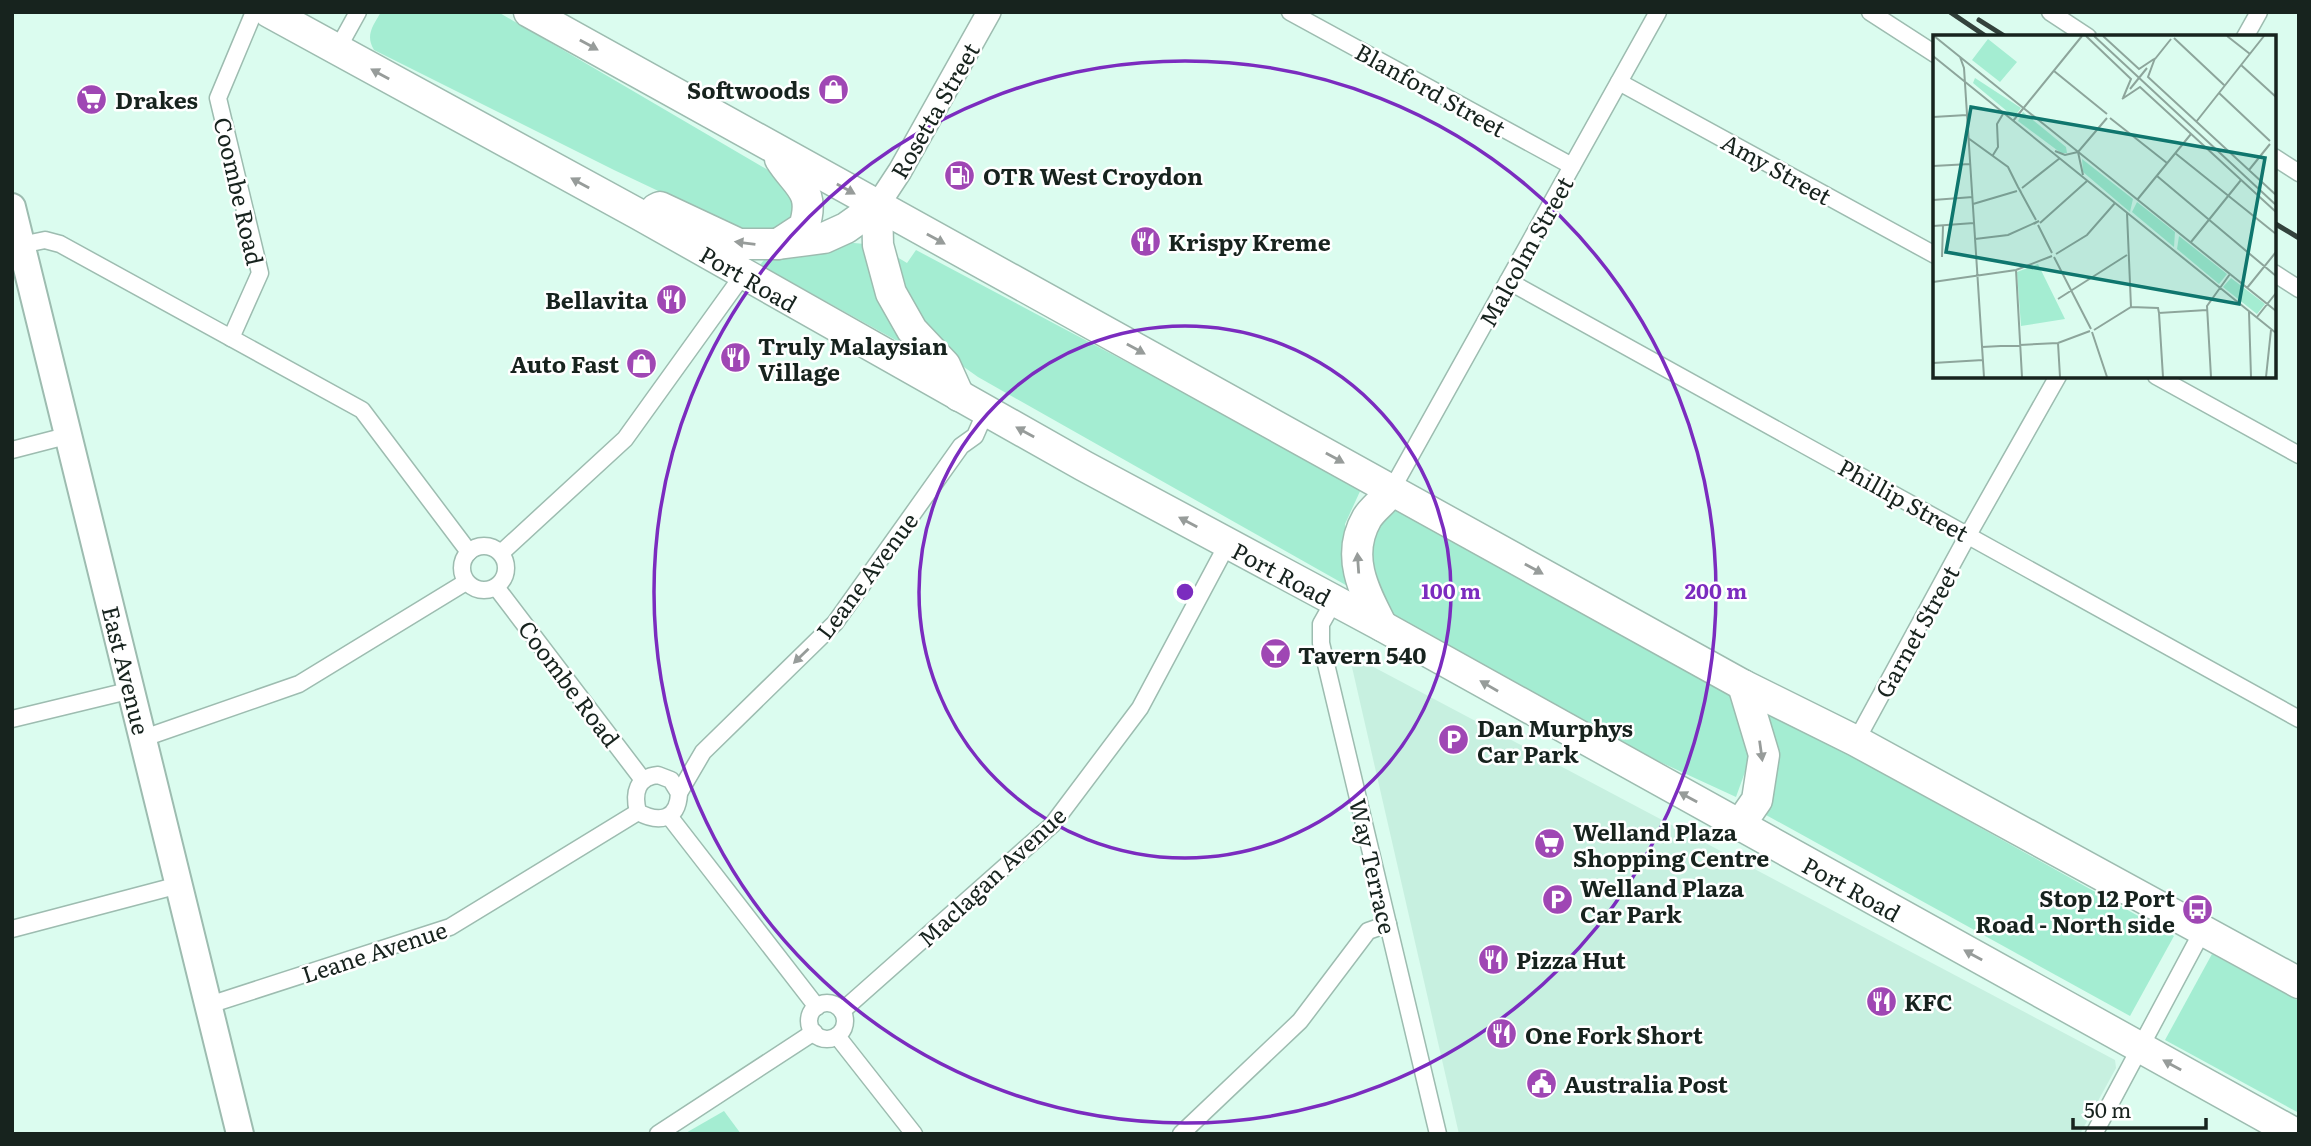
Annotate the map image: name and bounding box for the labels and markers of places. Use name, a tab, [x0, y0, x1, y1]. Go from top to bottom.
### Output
place label: Softwoods	[687, 72, 810, 106]
shop icon: Softwoods	[816, 72, 850, 106]
supermarket icon: Drakes	[75, 82, 109, 116]
place label: Drakes	[115, 82, 198, 116]
fuel station icon: OTR West Croydon	[943, 158, 977, 192]
place label: OTR West Croydon	[983, 158, 1203, 192]
restaurant icon: Krispy Kreme	[1128, 224, 1162, 258]
place label: Krispy Kreme	[1168, 224, 1331, 258]
place label: Bellavita	[545, 282, 649, 316]
restaurant icon: Bellavita	[654, 282, 688, 316]
place label: Truly Malaysian Village	[758, 328, 948, 388]
restaurant icon: Truly Malaysian Village	[718, 341, 752, 375]
place label: Auto Fast	[510, 346, 619, 380]
shop icon: Auto Fast	[625, 346, 659, 380]
centre of rings	[1173, 580, 1197, 604]
bar icon: Tavern 540	[1258, 637, 1292, 671]
place label: Tavern 540	[1298, 637, 1426, 671]
place label: Dan Murphys Car Park	[1477, 710, 1633, 770]
parking icon: Dan Murphys Car Park	[1437, 723, 1471, 757]
place label: Welland Plaza Shopping Centre	[1573, 814, 1769, 874]
supermarket icon: Welland Plaza Shopping Centre	[1533, 827, 1567, 861]
place label: Welland Plaza Car Park	[1580, 870, 1745, 930]
place label: Stop 12 Port Road - North side	[1975, 880, 2175, 940]
parking icon: Welland Plaza Car Park	[1540, 883, 1574, 917]
bus stop icon: Stop 12 Port Road - North side	[2181, 893, 2215, 927]
restaurant icon: Pizza Hut	[1476, 942, 1510, 976]
place label: Pizza Hut	[1516, 942, 1626, 976]
restaurant icon: KFC	[1864, 984, 1898, 1018]
place label: KFC	[1904, 984, 1953, 1018]
restaurant icon: One Fork Short	[1485, 1017, 1519, 1051]
place label: One Fork Short	[1525, 1017, 1703, 1051]
public building icon: Australia Post	[1524, 1066, 1558, 1100]
place label: Australia Post	[1564, 1066, 1728, 1100]

